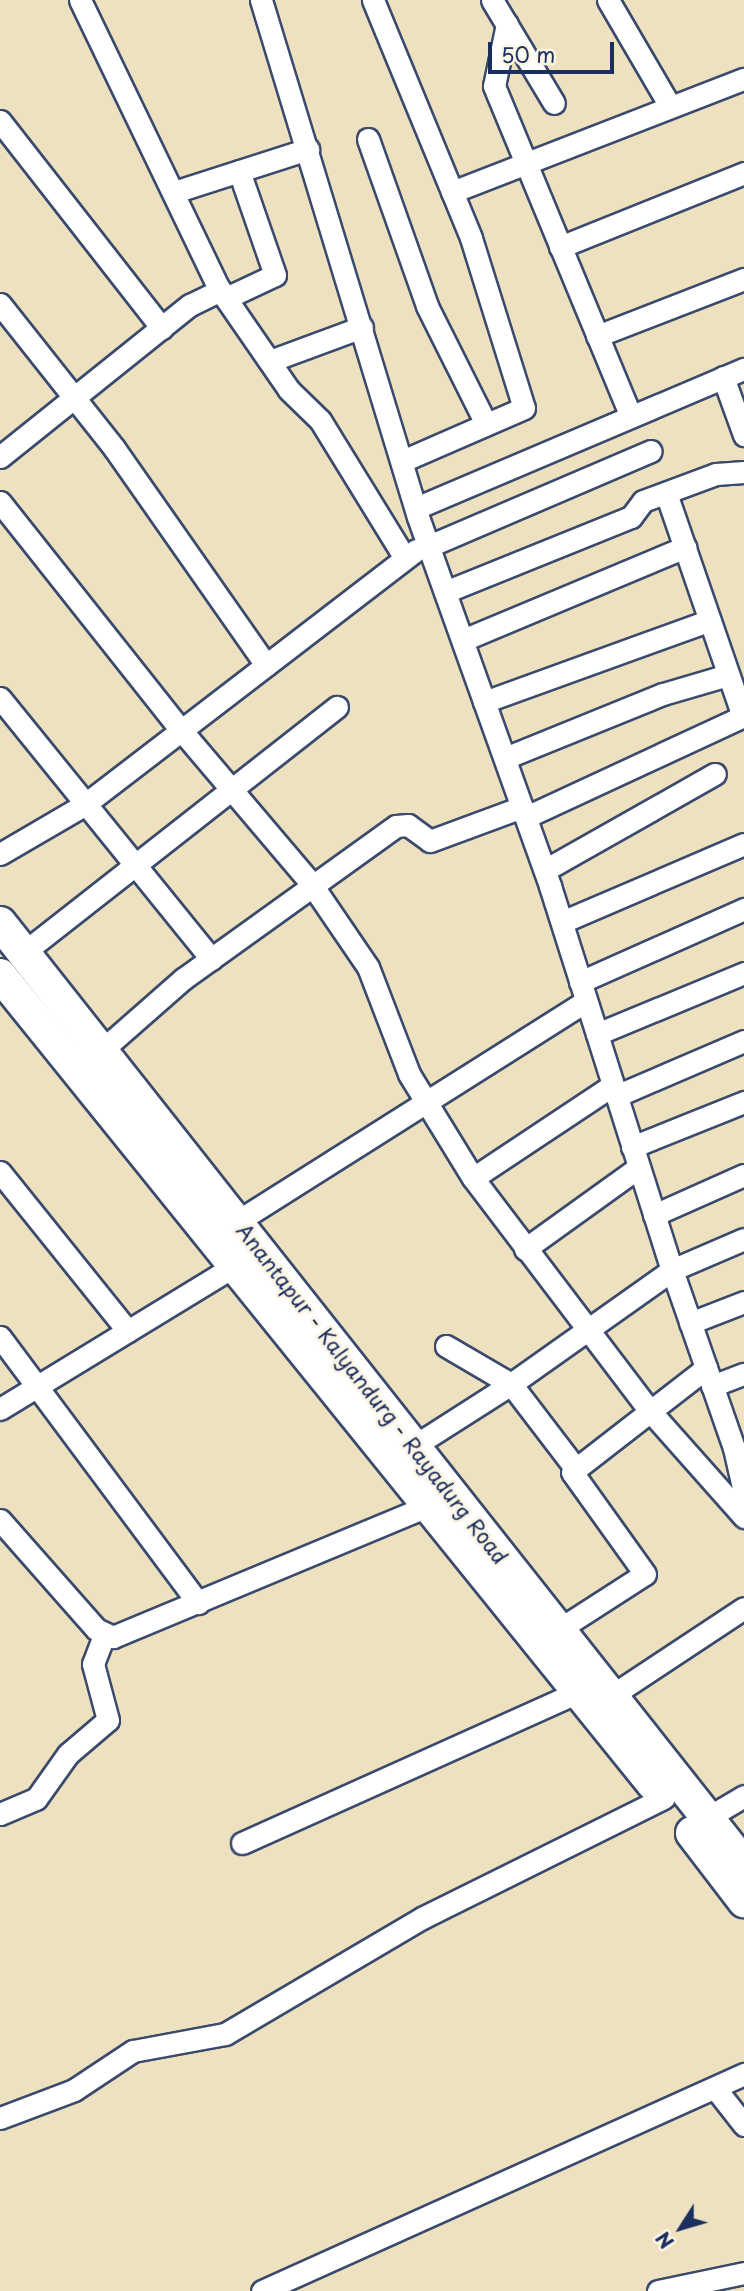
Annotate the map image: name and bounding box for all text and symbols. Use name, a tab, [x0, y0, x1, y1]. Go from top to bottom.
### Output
scale bar	[492, 28, 618, 72]
text: 50 m	[501, 38, 555, 70]
street label: Anantapur - Kalyandurg - Rayadurg Road	[231, 1216, 515, 1570]
north arrow	[646, 2193, 716, 2263]
text: N	[649, 2226, 680, 2255]

